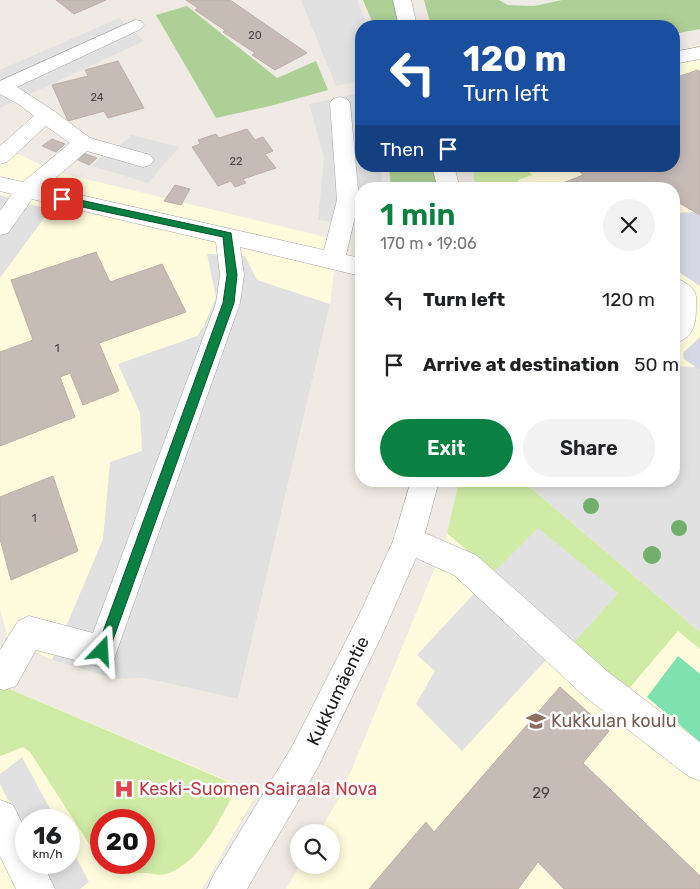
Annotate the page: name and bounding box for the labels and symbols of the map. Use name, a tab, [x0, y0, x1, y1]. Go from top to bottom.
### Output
house number: 20	[248, 29, 262, 42]
house number: 24	[90, 91, 104, 104]
house number: 22	[230, 155, 242, 168]
pin	[41, 178, 83, 220]
house number: 1	[54, 341, 60, 355]
house number: 1	[31, 511, 37, 525]
position arrow	[75, 624, 127, 676]
street label: Kukkumäentie	[302, 633, 374, 749]
school or university icon: Kukkulan koulu	[525, 710, 547, 732]
place label: Kukkulan koulu	[551, 710, 677, 732]
hospital icon: Keski-Suomen Sairaala Nova	[113, 778, 135, 800]
place label: Keski-Suomen Sairaala Nova	[139, 778, 377, 800]
house number: 29	[532, 784, 550, 802]
speed limit sign: 20	[90, 809, 155, 874]

